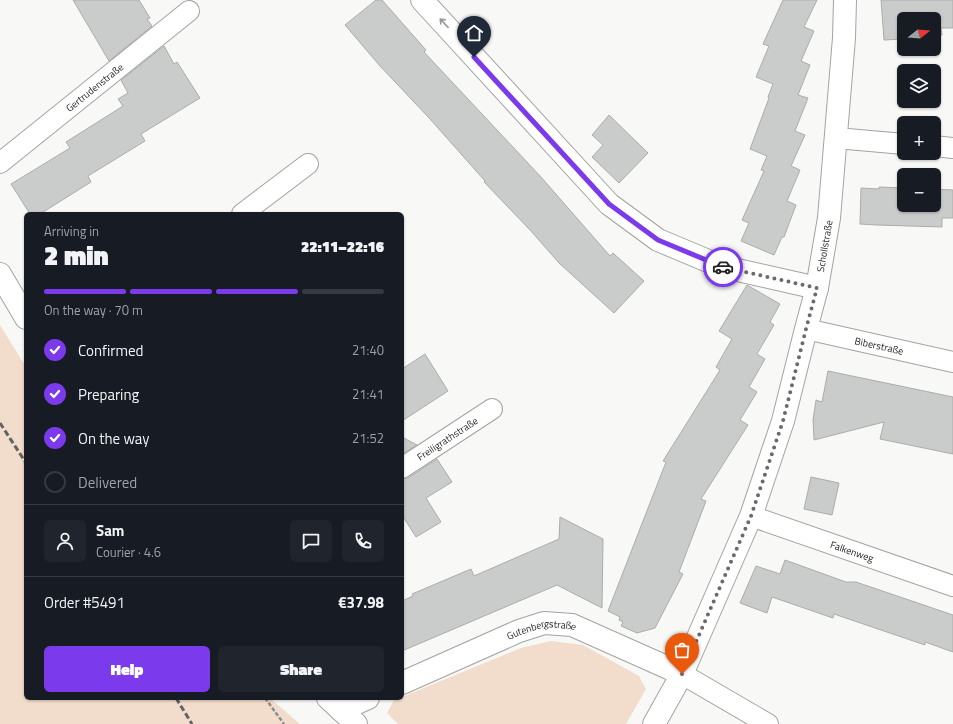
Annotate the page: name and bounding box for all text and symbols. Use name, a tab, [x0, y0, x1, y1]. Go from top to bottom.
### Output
north arrow	[897, 12, 941, 56]
map controls	[897, 12, 941, 212]
pin	[457, 16, 491, 57]
one-way arrow	[439, 18, 448, 28]
icon: home	[463, 22, 485, 44]
street label: Gertrudenstraße	[63, 60, 127, 115]
button: layers	[897, 64, 941, 108]
button: +	[897, 116, 941, 160]
button: −	[897, 168, 941, 212]
street label: Schollstraße	[813, 219, 837, 273]
text: Arriving in	[44, 221, 99, 241]
text: 22:11–22:16	[301, 235, 384, 258]
text: 2 min	[44, 236, 109, 275]
courier	[703, 247, 743, 287]
icon: car	[712, 256, 734, 278]
text: On the way · 70 m	[44, 300, 143, 320]
street label: Biberstraße	[853, 333, 905, 359]
icon: check	[44, 339, 66, 361]
text: Confirmed	[78, 339, 143, 362]
text: 21:40	[352, 340, 384, 360]
icon: check	[44, 383, 66, 405]
text: Preparing	[78, 383, 139, 406]
text: 21:41	[352, 384, 384, 404]
street label: Freiligrathstraße	[414, 413, 481, 464]
icon: check	[44, 427, 66, 449]
text: On the way	[78, 427, 150, 450]
text: 21:52	[352, 428, 384, 448]
text: Delivered	[78, 471, 137, 494]
text: Sam	[96, 519, 124, 542]
button: person	[44, 520, 86, 562]
button: chat	[290, 520, 332, 562]
button: phone	[342, 520, 384, 562]
street label: Falkenweg	[828, 537, 876, 566]
text: Courier · 4.6	[96, 542, 161, 562]
text: Order #5491	[44, 591, 125, 614]
text: €37.98	[338, 591, 384, 614]
street label: Gutenbergstraße	[504, 616, 579, 644]
pin	[665, 633, 699, 674]
icon: bag	[671, 639, 693, 661]
button: Help	[44, 646, 210, 692]
button: Share	[218, 646, 384, 692]

